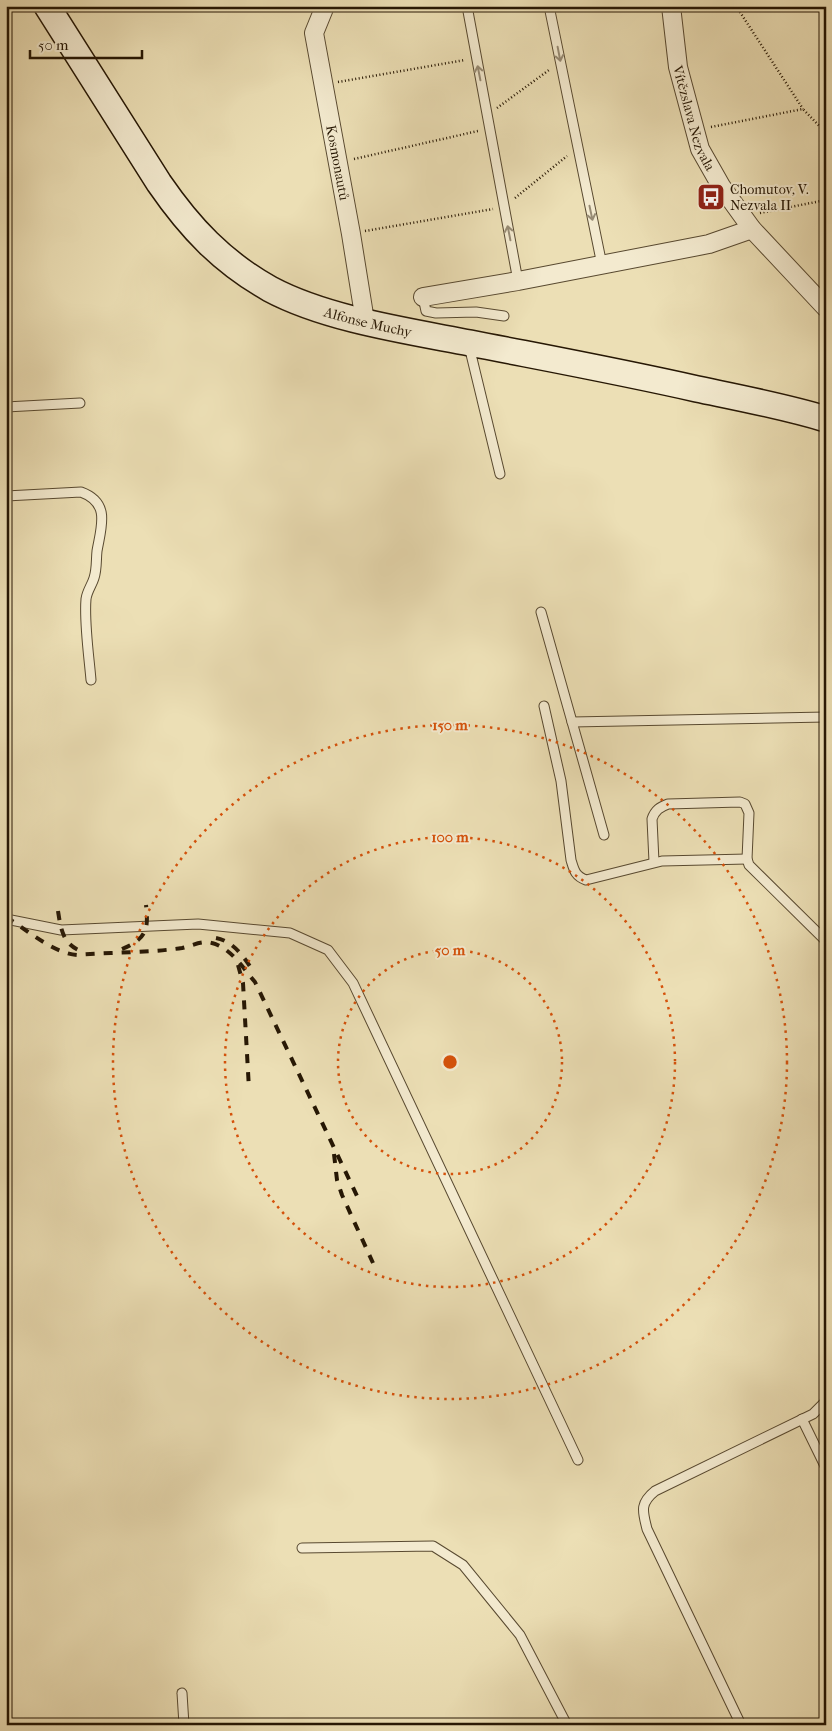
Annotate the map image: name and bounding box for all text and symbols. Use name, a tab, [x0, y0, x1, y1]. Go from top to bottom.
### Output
scale bar	[30, 28, 142, 60]
text: 50 m	[38, 36, 69, 54]
one-way arrow	[555, 46, 564, 62]
street label: Vítězslava Nezvala	[669, 63, 719, 174]
one-way arrow	[474, 66, 484, 82]
street label: Kosmonautů	[323, 124, 353, 202]
place label: Chomutov, V. Nezvala II	[730, 181, 809, 214]
bus stop icon: Chomutov, V. Nezvala II	[696, 182, 726, 212]
one-way arrow	[587, 205, 597, 221]
one-way arrow	[504, 225, 514, 241]
street label: Alfonse Muchy	[321, 303, 414, 340]
text: 150 m	[432, 716, 468, 734]
text: 100 m	[431, 828, 469, 846]
text: 50 m	[435, 941, 466, 959]
centre of rings	[441, 1053, 459, 1071]

